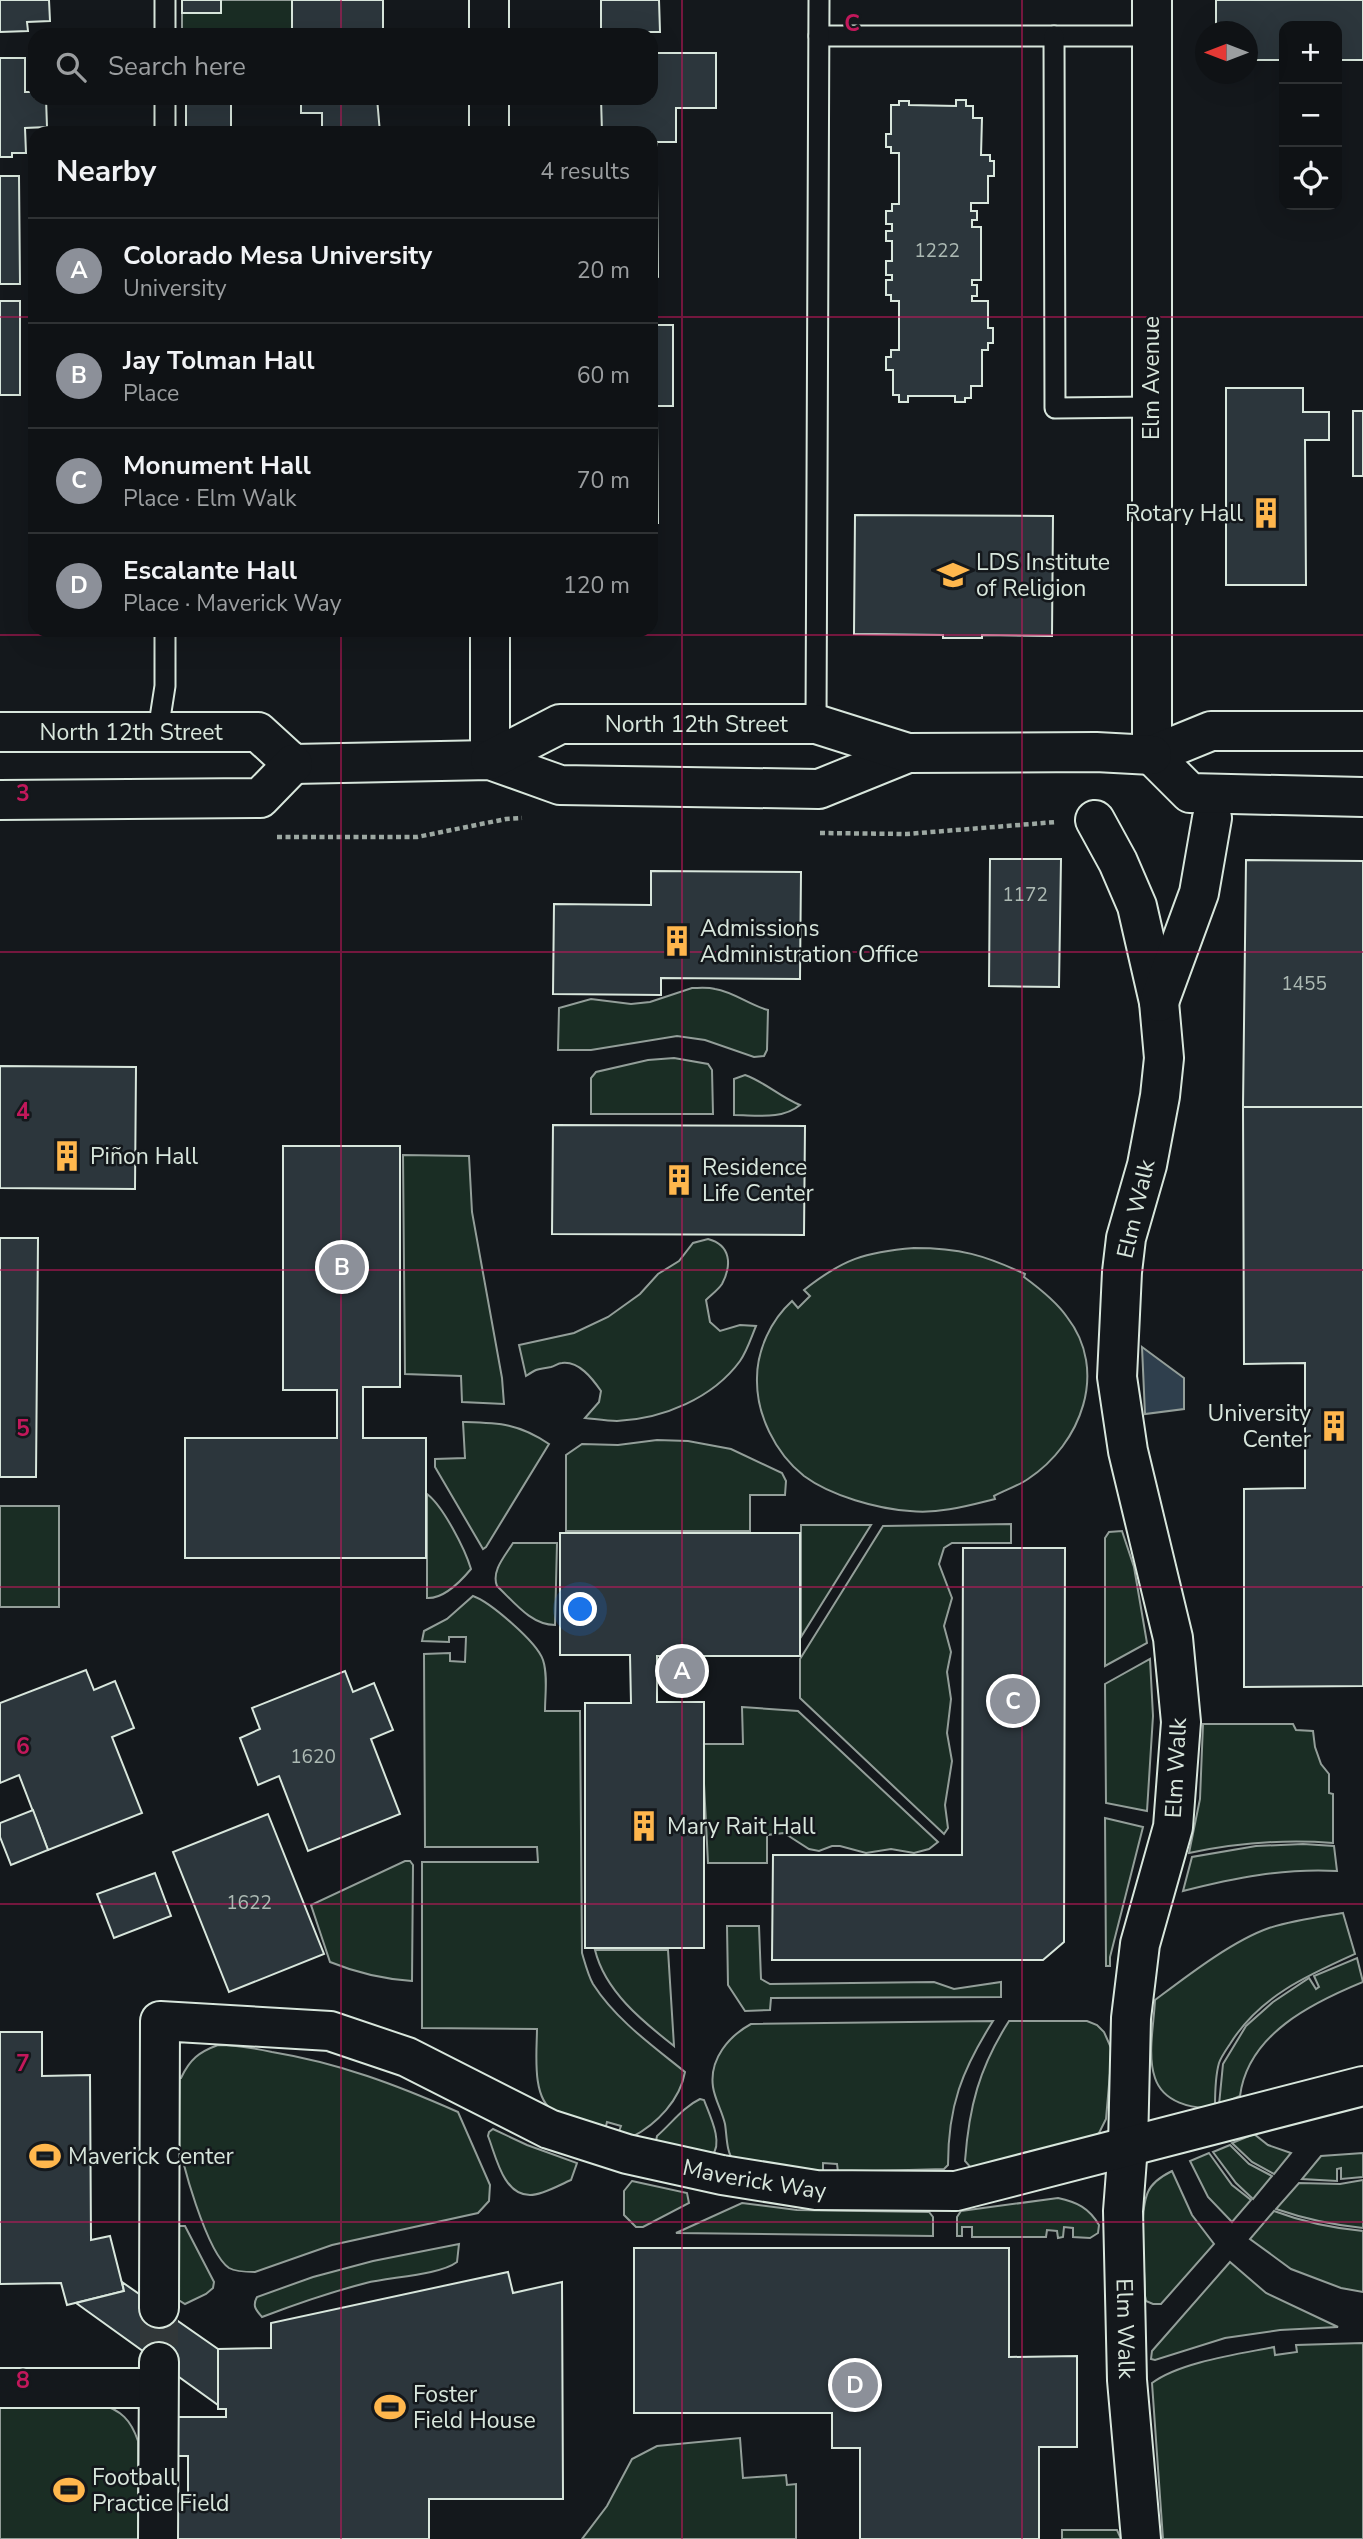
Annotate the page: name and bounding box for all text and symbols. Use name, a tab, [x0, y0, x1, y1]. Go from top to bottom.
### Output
text: C	[844, 8, 860, 39]
north arrow	[1195, 21, 1258, 84]
map controls	[1279, 21, 1342, 210]
button: +	[1279, 21, 1342, 84]
search box	[28, 28, 658, 105]
icon: search	[52, 48, 90, 86]
text: Search here	[108, 49, 246, 84]
button: −	[1279, 84, 1342, 147]
button: locate	[1279, 147, 1342, 210]
text: Nearby	[56, 151, 156, 192]
text: 4 results	[540, 156, 630, 187]
text: Colorado Mesa University	[123, 238, 432, 273]
house number: 1222	[914, 238, 960, 264]
text: A	[70, 255, 88, 286]
text: 20 m	[577, 255, 630, 286]
text: University	[123, 273, 227, 304]
street label: Elm Avenue	[1136, 316, 1167, 440]
text: Jay Tolman Hall	[123, 343, 315, 378]
text: B	[71, 360, 87, 391]
text: 60 m	[577, 360, 630, 391]
text: Place	[123, 378, 179, 409]
text: Monument Hall	[123, 448, 311, 483]
text: C	[71, 465, 87, 496]
text: 70 m	[577, 465, 630, 496]
text: Place · Elm Walk	[123, 483, 297, 514]
building icon: Rotary Hall	[1249, 496, 1283, 530]
place label: Rotary Hall	[1125, 498, 1243, 529]
place label: LDS Institute of Religion	[976, 547, 1110, 604]
text: Escalante Hall	[123, 553, 297, 588]
school or university icon: LDS Institute of Religion	[936, 558, 970, 592]
text: D	[70, 570, 88, 601]
text: 120 m	[563, 570, 630, 601]
text: Place · Maverick Way	[123, 588, 341, 619]
street label: North 12th Street	[605, 709, 789, 740]
street label: North 12th Street	[39, 717, 224, 748]
text: 3	[16, 778, 30, 809]
house number: 1172	[1002, 882, 1048, 908]
place label: Admissions Administration Office	[700, 913, 918, 970]
building icon: Admissions Administration Office	[660, 924, 694, 958]
house number: 1455	[1281, 971, 1327, 997]
text: 4	[16, 1096, 30, 1127]
building icon: Piñon Hall	[50, 1139, 84, 1173]
place label: Piñon Hall	[90, 1141, 198, 1172]
place label: Residence Life Center	[702, 1152, 814, 1209]
street label: Elm Walk	[1110, 1156, 1162, 1261]
building icon: Residence Life Center	[662, 1163, 696, 1197]
pin: B	[319, 1241, 365, 1293]
place label: University Center	[1207, 1398, 1312, 1455]
building icon: University Center	[1317, 1409, 1351, 1443]
text: 5	[16, 1413, 30, 1444]
your location	[563, 1592, 597, 1626]
pin: A	[659, 1645, 705, 1697]
pin: C	[990, 1675, 1036, 1727]
street label: Elm Walk	[1158, 1717, 1194, 1819]
text: 6	[16, 1731, 30, 1762]
house number: 1620	[290, 1744, 336, 1770]
building icon: Mary Rait Hall	[627, 1809, 661, 1843]
place label: Mary Rait Hall	[667, 1811, 816, 1842]
house number: 1622	[226, 1890, 272, 1916]
text: 7	[16, 2048, 30, 2079]
sports icon: Maverick Center	[28, 2139, 62, 2173]
place label: Maverick Center	[68, 2141, 234, 2172]
street label: Maverick Way	[680, 2151, 827, 2206]
street label: Elm Walk	[1109, 2278, 1142, 2380]
pin: D	[832, 2359, 878, 2411]
text: 8	[16, 2365, 30, 2396]
place label: Foster Field House	[413, 2379, 536, 2436]
sports icon: Foster Field House	[373, 2390, 407, 2424]
place label: Football Practice Field	[92, 2462, 230, 2519]
sports icon: Football Practice Field	[52, 2473, 86, 2507]

